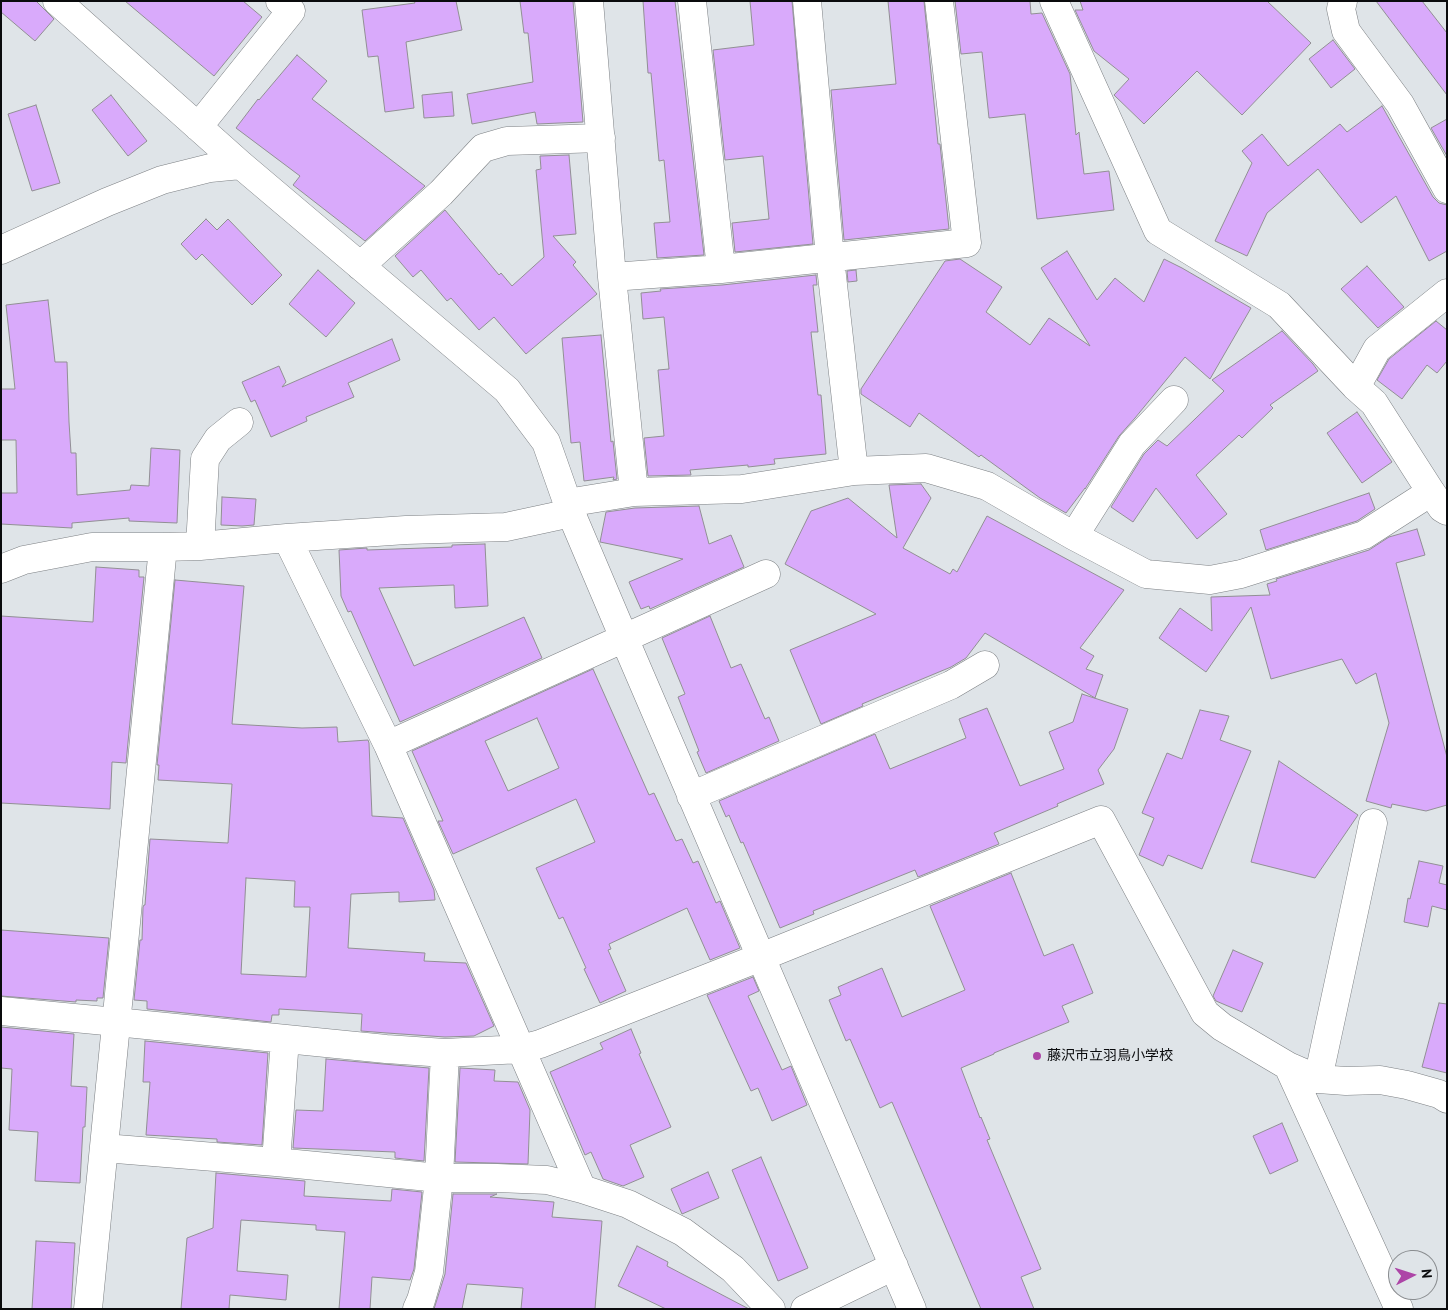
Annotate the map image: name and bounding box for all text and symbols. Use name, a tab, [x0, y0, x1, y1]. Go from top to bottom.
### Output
place label: 藤沢市立羽鳥小学校	[1047, 1048, 1173, 1064]
marker: 藤沢市立羽鳥小学校	[1031, 1050, 1043, 1062]
north arrow	[1388, 1250, 1438, 1300]
text: N	[1418, 1268, 1436, 1279]

